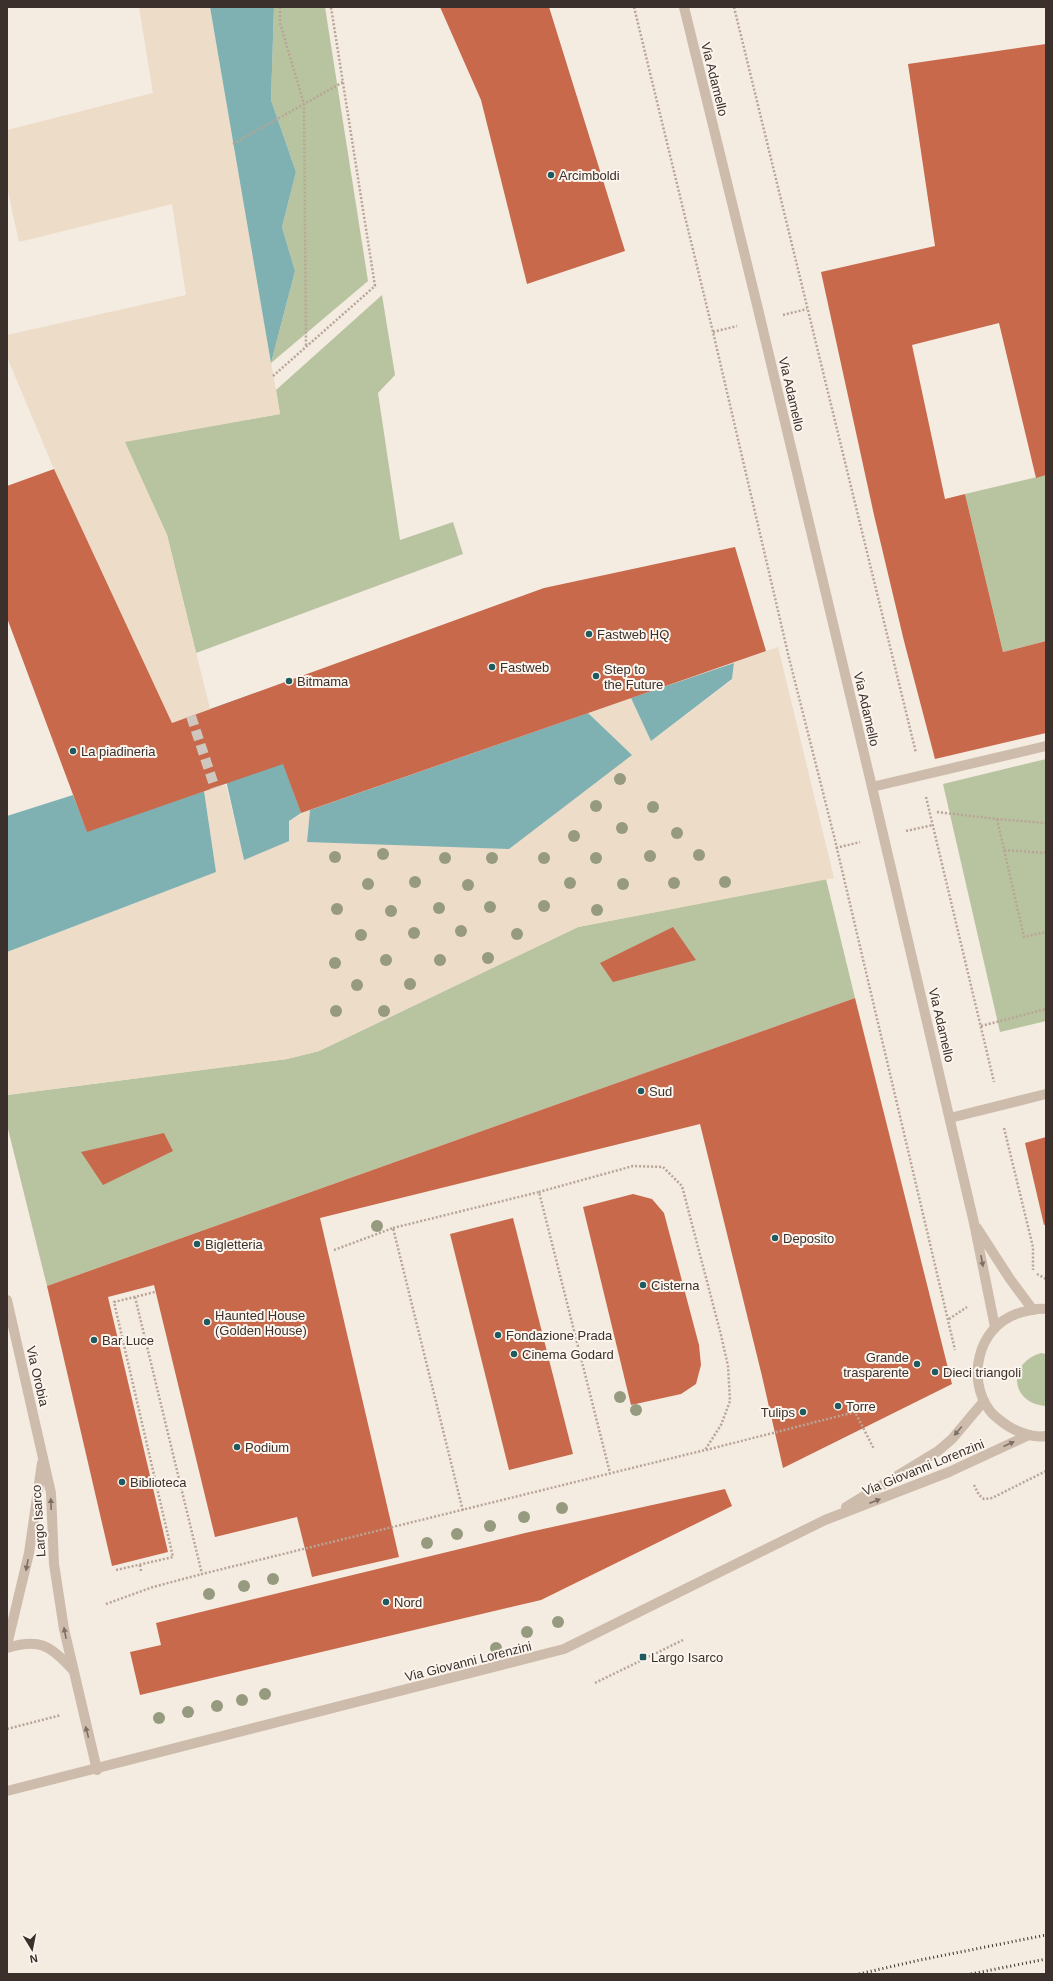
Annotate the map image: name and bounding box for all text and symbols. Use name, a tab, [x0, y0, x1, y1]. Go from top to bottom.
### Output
street label: Via Adamello	[698, 41, 731, 118]
place label: Arcimboldi	[559, 168, 620, 183]
marker: Arcimboldi	[546, 170, 556, 180]
street label: Via Adamello	[776, 356, 807, 433]
place label: Fastweb HQ	[597, 627, 669, 642]
marker: Fastweb HQ	[584, 629, 594, 639]
place label: Fastweb	[500, 660, 549, 675]
marker: Fastweb	[487, 662, 497, 672]
place label: Step to the Future	[604, 662, 663, 692]
marker: Step to the Future	[591, 671, 601, 681]
street label: Via Adamello	[851, 671, 882, 748]
place label: Bitmama	[297, 674, 349, 689]
marker: Bitmama	[284, 676, 294, 686]
place label: La piadineria	[81, 744, 156, 759]
marker: La piadineria	[68, 746, 78, 756]
street label: Via Adamello	[926, 987, 957, 1064]
place label: Sud	[649, 1084, 672, 1099]
marker: Sud	[636, 1086, 646, 1096]
place label: Deposito	[783, 1231, 834, 1246]
marker: Deposito	[770, 1233, 780, 1243]
place label: Bigletteria	[205, 1237, 264, 1252]
marker: Bigletteria	[192, 1239, 202, 1249]
one-way arrow	[979, 1255, 985, 1267]
place label: Cisterna	[651, 1278, 700, 1293]
marker: Cisterna	[638, 1280, 648, 1290]
place label: Haunted House (Golden House)	[215, 1308, 307, 1338]
marker: Haunted House (Golden House)	[202, 1317, 212, 1327]
place label: Fondazione Prada	[506, 1328, 613, 1343]
marker: Fondazione Prada	[493, 1330, 503, 1340]
place label: Bar Luce	[102, 1333, 154, 1348]
marker: Bar Luce	[89, 1335, 99, 1345]
street label: Via Orobia	[23, 1345, 52, 1408]
place label: Cinema Godard	[522, 1347, 614, 1362]
marker: Cinema Godard	[509, 1349, 519, 1359]
place label: Grande trasparente	[843, 1350, 909, 1380]
marker: Grande trasparente	[912, 1359, 922, 1369]
place label: Dieci triangoli	[943, 1365, 1021, 1380]
marker: Dieci triangoli	[930, 1367, 940, 1377]
place label: Torre	[846, 1399, 876, 1414]
marker: Torre	[833, 1401, 843, 1411]
place label: Tulips	[761, 1405, 795, 1420]
marker: Tulips	[798, 1407, 808, 1417]
one-way arrow	[954, 1425, 963, 1436]
street label: Via Giovanni Lorenzini	[860, 1436, 986, 1499]
place label: Podium	[245, 1440, 289, 1455]
one-way arrow	[1003, 1441, 1015, 1447]
marker: Podium	[232, 1442, 242, 1452]
place label: Biblioteca	[130, 1475, 187, 1490]
marker: Biblioteca	[117, 1477, 127, 1487]
street label: Largo Isarco	[28, 1484, 49, 1558]
one-way arrow	[869, 1497, 881, 1503]
one-way arrow	[48, 1498, 55, 1510]
one-way arrow	[24, 1559, 30, 1571]
place label: Nord	[394, 1595, 422, 1610]
marker: Nord	[381, 1597, 391, 1607]
one-way arrow	[61, 1627, 67, 1639]
street label: Via Giovanni Lorenzini	[403, 1638, 533, 1684]
place label: Largo Isarco	[651, 1650, 723, 1665]
marker: Largo Isarco	[638, 1652, 648, 1662]
one-way arrow	[84, 1726, 90, 1738]
north arrow	[12, 1929, 52, 1969]
text: N	[29, 1952, 39, 1965]

